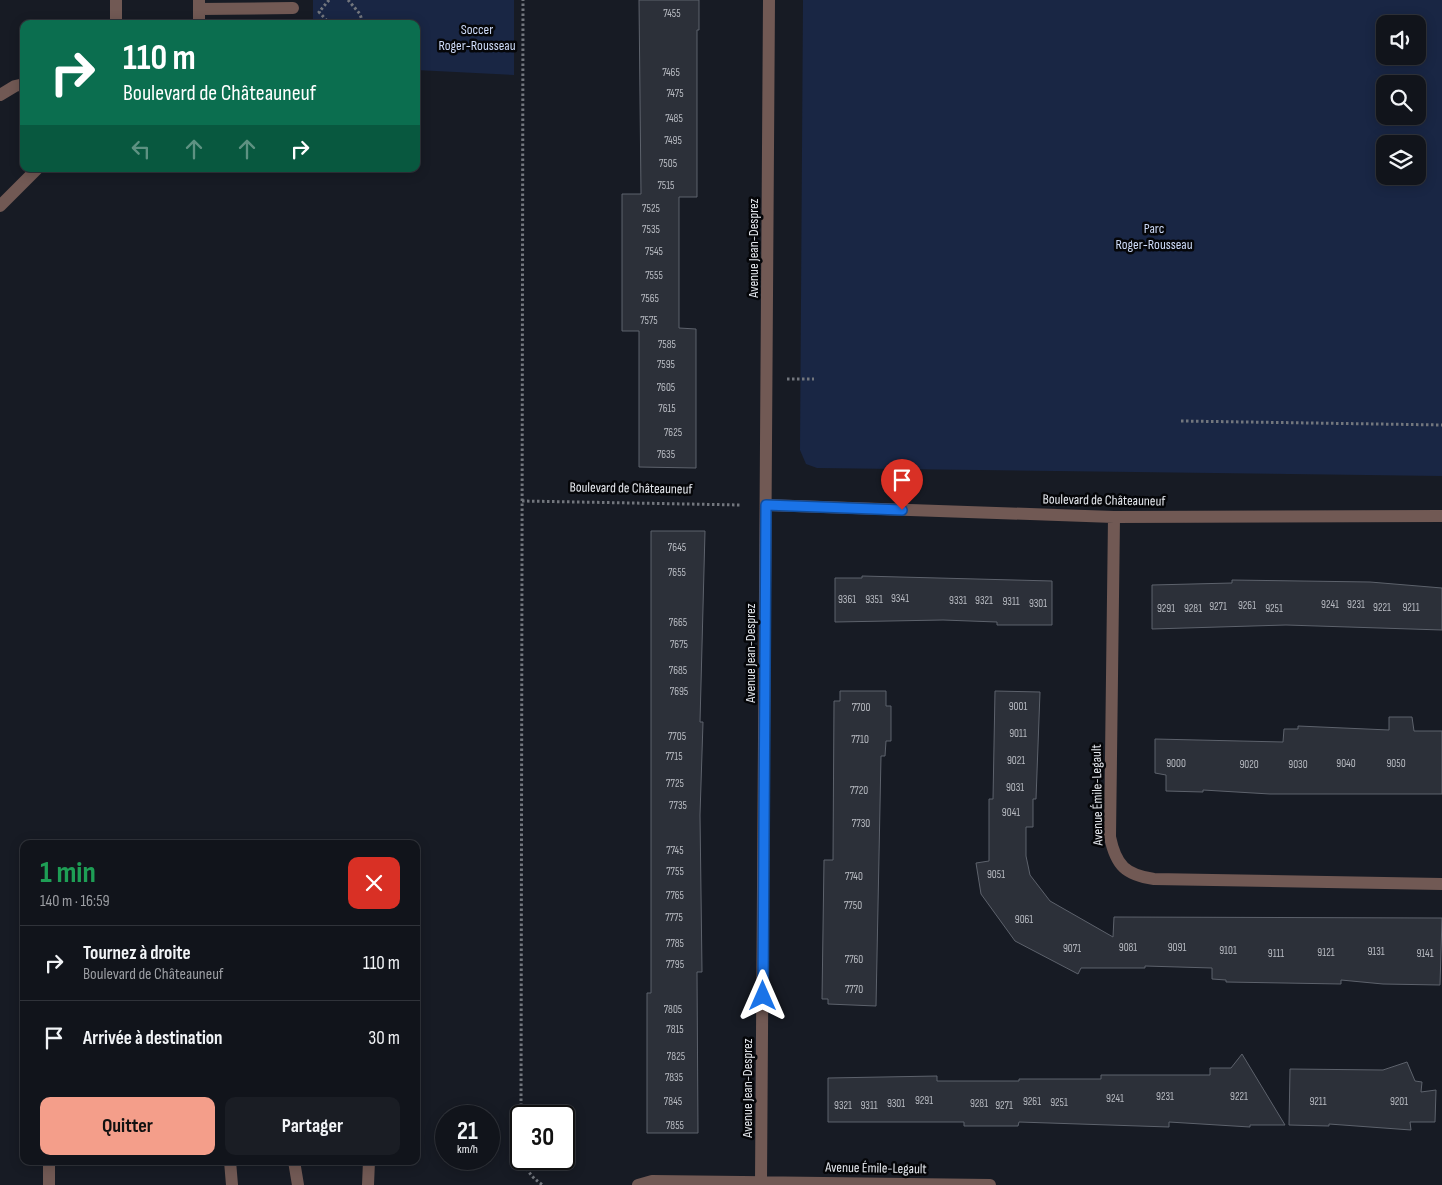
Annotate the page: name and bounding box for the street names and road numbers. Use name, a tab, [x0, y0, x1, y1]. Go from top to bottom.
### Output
street label: Avenue Jean-Desprez	[745, 198, 762, 299]
street label: Boulevard de Châteauneuf	[569, 478, 694, 498]
street label: Boulevard de Châteauneuf	[1042, 490, 1167, 510]
street label: Avenue Jean-Desprez	[742, 603, 759, 704]
street label: Avenue Émile-Legault	[1088, 744, 1106, 847]
street label: Avenue Jean-Desprez	[739, 1038, 756, 1139]
street label: Avenue Émile-Legault	[824, 1159, 927, 1177]

